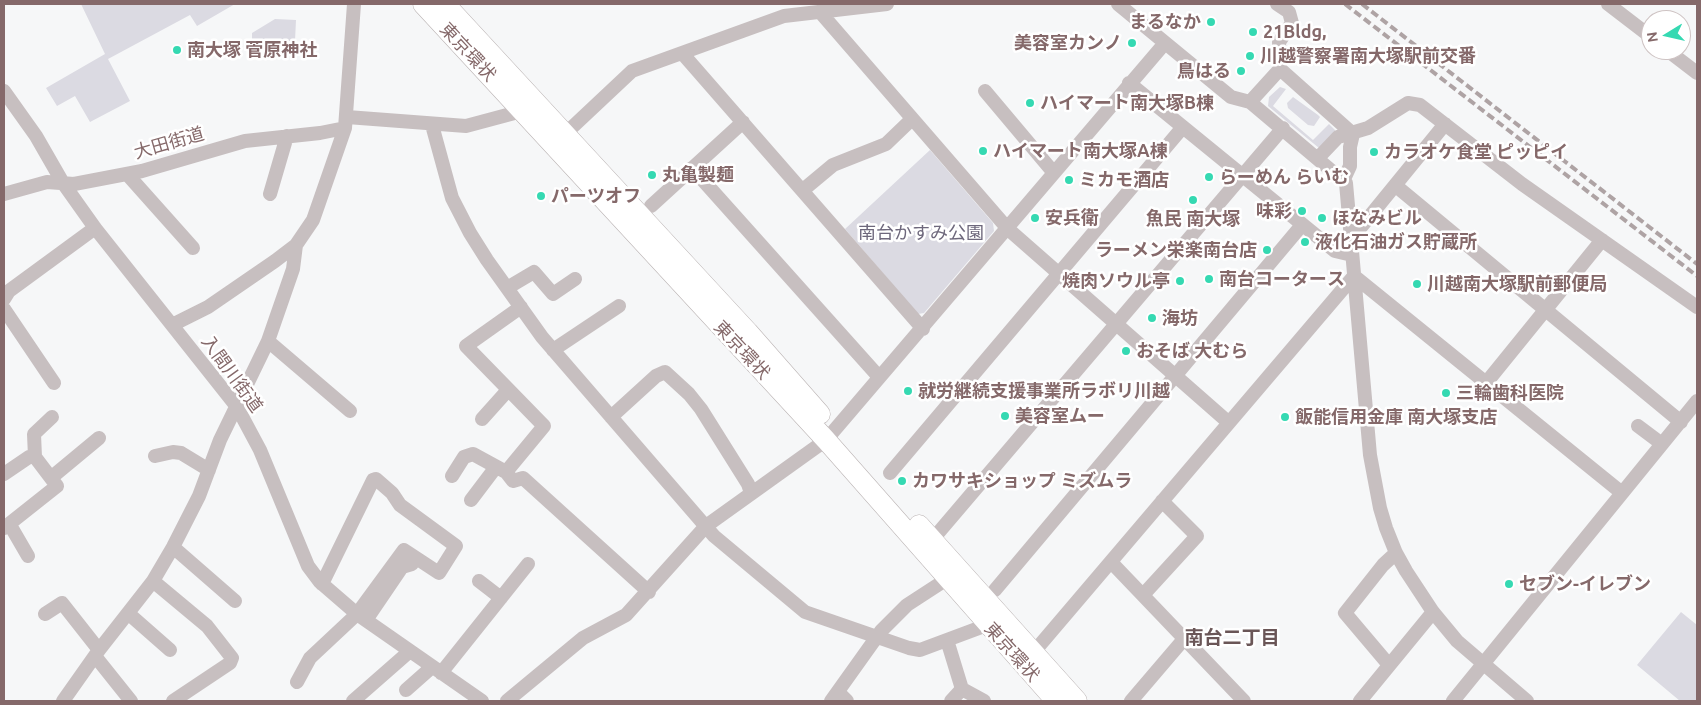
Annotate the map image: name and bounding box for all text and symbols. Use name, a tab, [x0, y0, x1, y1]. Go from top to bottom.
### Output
north arrow	[1641, 10, 1691, 60]
place label: まるなか	[1129, 11, 1201, 33]
marker: まるなか	[1205, 16, 1217, 28]
street label: 東京環状	[436, 18, 500, 86]
place label: 21Bldg,	[1263, 21, 1327, 43]
marker: 21Bldg,	[1247, 26, 1259, 38]
text: N	[1643, 31, 1661, 44]
place label: 美容室カンノ	[1014, 32, 1122, 54]
marker: 美容室カンノ	[1126, 37, 1138, 49]
place label: 南大塚 菅原神社	[187, 39, 317, 61]
marker: 南大塚 菅原神社	[171, 44, 183, 56]
place label: 川越警察署南大塚駅前交番	[1260, 45, 1476, 67]
marker: 川越警察署南大塚駅前交番	[1244, 50, 1256, 62]
place label: 鳥はる	[1177, 60, 1231, 82]
marker: 鳥はる	[1235, 65, 1247, 77]
place label: ハイマート南大塚B棟	[1040, 92, 1214, 114]
marker: ハイマート南大塚B棟	[1024, 97, 1036, 109]
street label: 大田街道	[131, 123, 207, 163]
place label: ハイマート南大塚A棟	[993, 140, 1168, 162]
place label: カラオケ食堂 ピッピイ	[1384, 141, 1568, 163]
marker: ハイマート南大塚A棟	[977, 145, 989, 157]
marker: カラオケ食堂 ピッピイ	[1368, 146, 1380, 158]
place label: 丸亀製麺	[662, 164, 734, 186]
place label: らーめん らいむ	[1219, 166, 1349, 188]
marker: 丸亀製麺	[646, 169, 658, 181]
place label: ミカモ酒店	[1079, 169, 1169, 191]
marker: らーめん らいむ	[1203, 171, 1215, 183]
marker: ミカモ酒店	[1063, 174, 1075, 186]
place label: パーツオフ	[551, 185, 641, 207]
marker: パーツオフ	[535, 190, 547, 202]
marker: 魚民 南大塚	[1187, 194, 1199, 206]
place label: 味彩	[1256, 200, 1292, 222]
marker: 味彩	[1296, 205, 1308, 217]
place label: 安兵衛	[1045, 207, 1099, 229]
place label: ほなみビル	[1332, 207, 1422, 229]
place label: 魚民 南大塚	[1146, 208, 1240, 230]
marker: 安兵衛	[1029, 212, 1041, 224]
marker: ほなみビル	[1316, 212, 1328, 224]
park label: 南台かすみ公園	[858, 222, 984, 244]
place label: 液化石油ガス貯蔵所	[1315, 231, 1477, 253]
marker: 液化石油ガス貯蔵所	[1299, 236, 1311, 248]
place label: ラーメン栄楽南台店	[1095, 239, 1257, 261]
marker: ラーメン栄楽南台店	[1261, 244, 1273, 256]
place label: 南台コータース	[1219, 268, 1345, 290]
place label: 焼肉ソウル亭	[1062, 270, 1170, 292]
marker: 南台コータース	[1203, 273, 1215, 285]
place label: 川越南大塚駅前郵便局	[1427, 273, 1607, 295]
marker: 焼肉ソウル亭	[1174, 275, 1186, 287]
marker: 川越南大塚駅前郵便局	[1411, 278, 1423, 290]
place label: 海坊	[1162, 307, 1198, 329]
marker: 海坊	[1146, 312, 1158, 324]
street label: 東京環状	[710, 316, 774, 384]
street label: 入間川街道	[197, 331, 267, 417]
place label: おそば 大むら	[1136, 340, 1248, 362]
marker: おそば 大むら	[1120, 345, 1132, 357]
place label: 就労継続支援事業所ラボリ川越	[918, 380, 1170, 402]
place label: 三輪歯科医院	[1456, 382, 1564, 404]
marker: 就労継続支援事業所ラボリ川越	[902, 385, 914, 397]
marker: 三輪歯科医院	[1440, 387, 1452, 399]
place label: 美容室ムー	[1015, 405, 1105, 427]
place label: 飯能信用金庫 南大塚支店	[1295, 406, 1497, 428]
marker: 美容室ムー	[999, 410, 1011, 422]
marker: 飯能信用金庫 南大塚支店	[1279, 411, 1291, 423]
place label: カワサキショップ ミズムラ	[912, 470, 1132, 492]
marker: カワサキショップ ミズムラ	[896, 475, 908, 487]
place label: セブン-イレブン	[1519, 573, 1651, 595]
marker: セブン-イレブン	[1503, 578, 1515, 590]
street label: 東京環状	[980, 618, 1044, 686]
district label: 南台二丁目	[1185, 627, 1279, 649]

